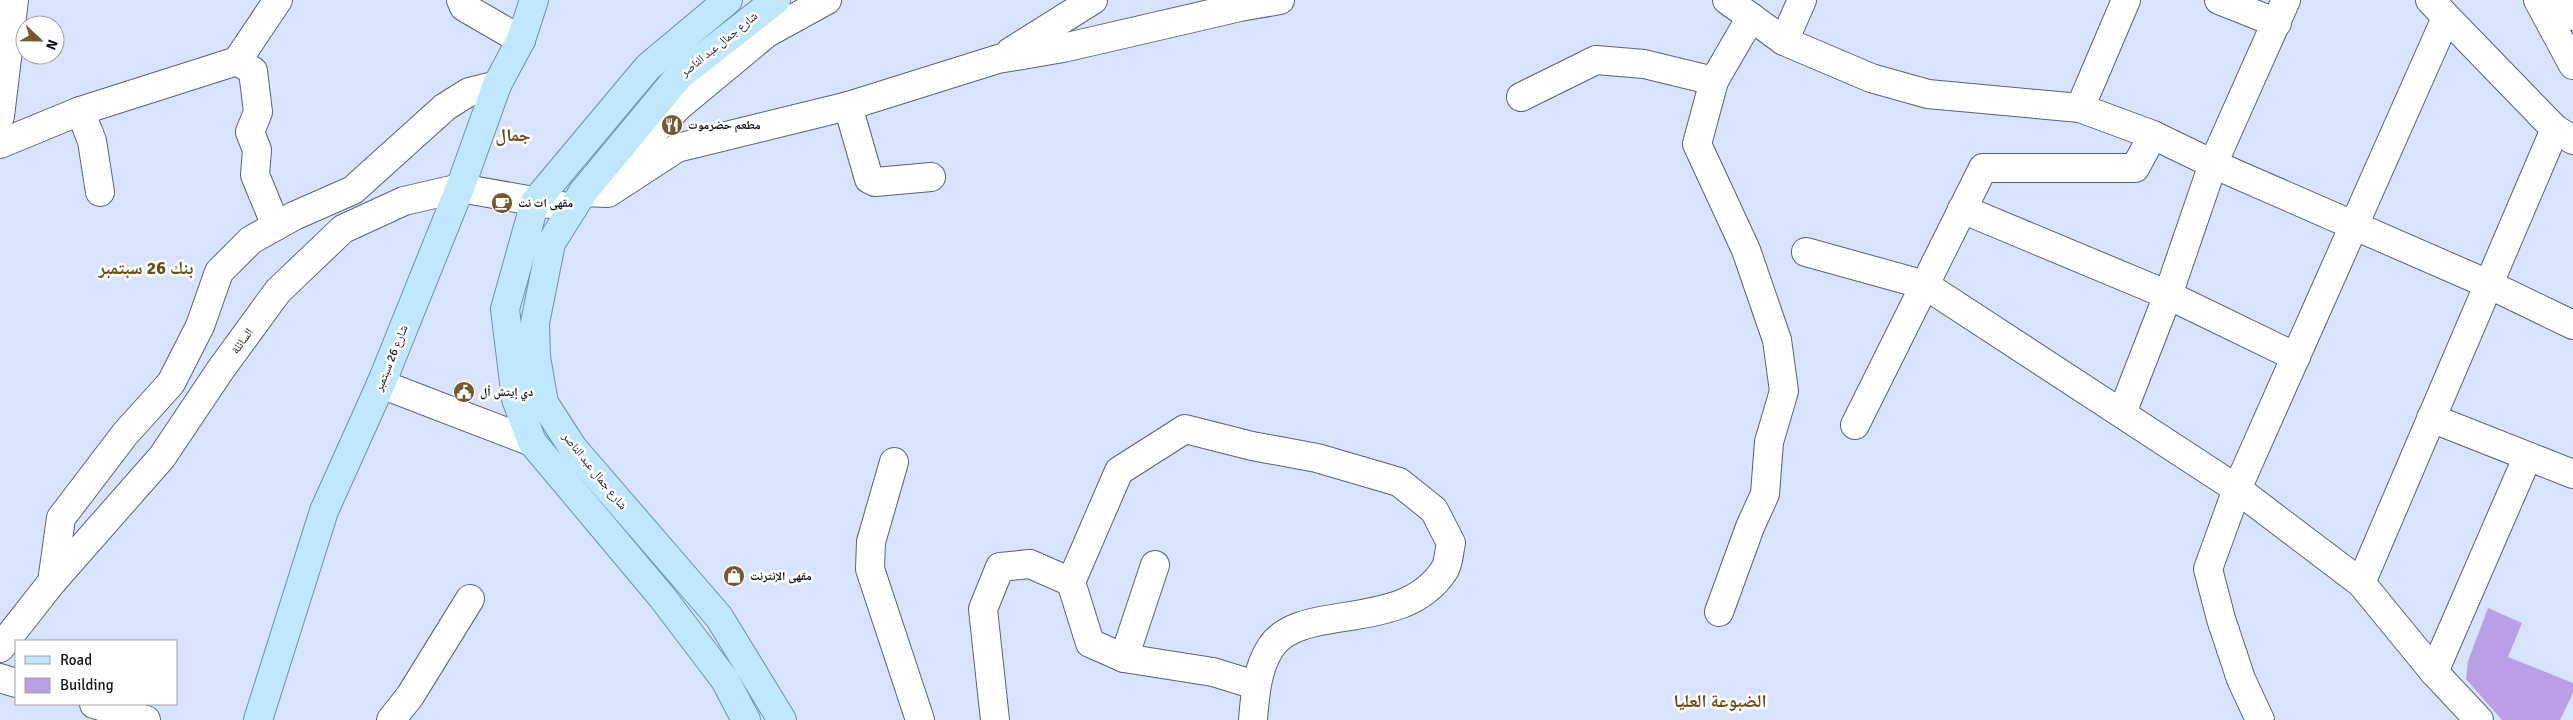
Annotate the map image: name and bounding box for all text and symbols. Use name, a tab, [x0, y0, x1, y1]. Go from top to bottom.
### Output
street label: شارع جمال عبد الناصر	[677, 9, 761, 81]
north arrow	[15, 15, 65, 65]
text: N	[42, 37, 61, 52]
restaurant icon: مطعم حضرموت	[660, 113, 684, 137]
place label: مطعم حضرموت	[688, 118, 761, 133]
district label: جمال	[495, 124, 531, 146]
cafe icon: مقهى ات نت	[490, 191, 514, 215]
place label: مقهى ات نت	[518, 196, 573, 211]
district label: بنك 26 سبتمبر	[97, 257, 194, 279]
street label: شارع 26 سبتمبر	[371, 323, 412, 394]
street label: السائلة	[228, 325, 257, 357]
public building icon: دي إيتش أل	[452, 380, 476, 404]
place label: دي إيتش أل	[480, 385, 533, 402]
street label: شارع جمال عبد الناصر	[558, 429, 630, 513]
shop icon: مقهى الإنترنت	[722, 564, 746, 588]
place label: مقهى الإنترنت	[750, 569, 812, 584]
legend	[15, 640, 178, 705]
text: Road	[60, 651, 92, 669]
text: Building	[60, 676, 114, 694]
district label: الضبوعة العليا	[1673, 690, 1767, 712]

